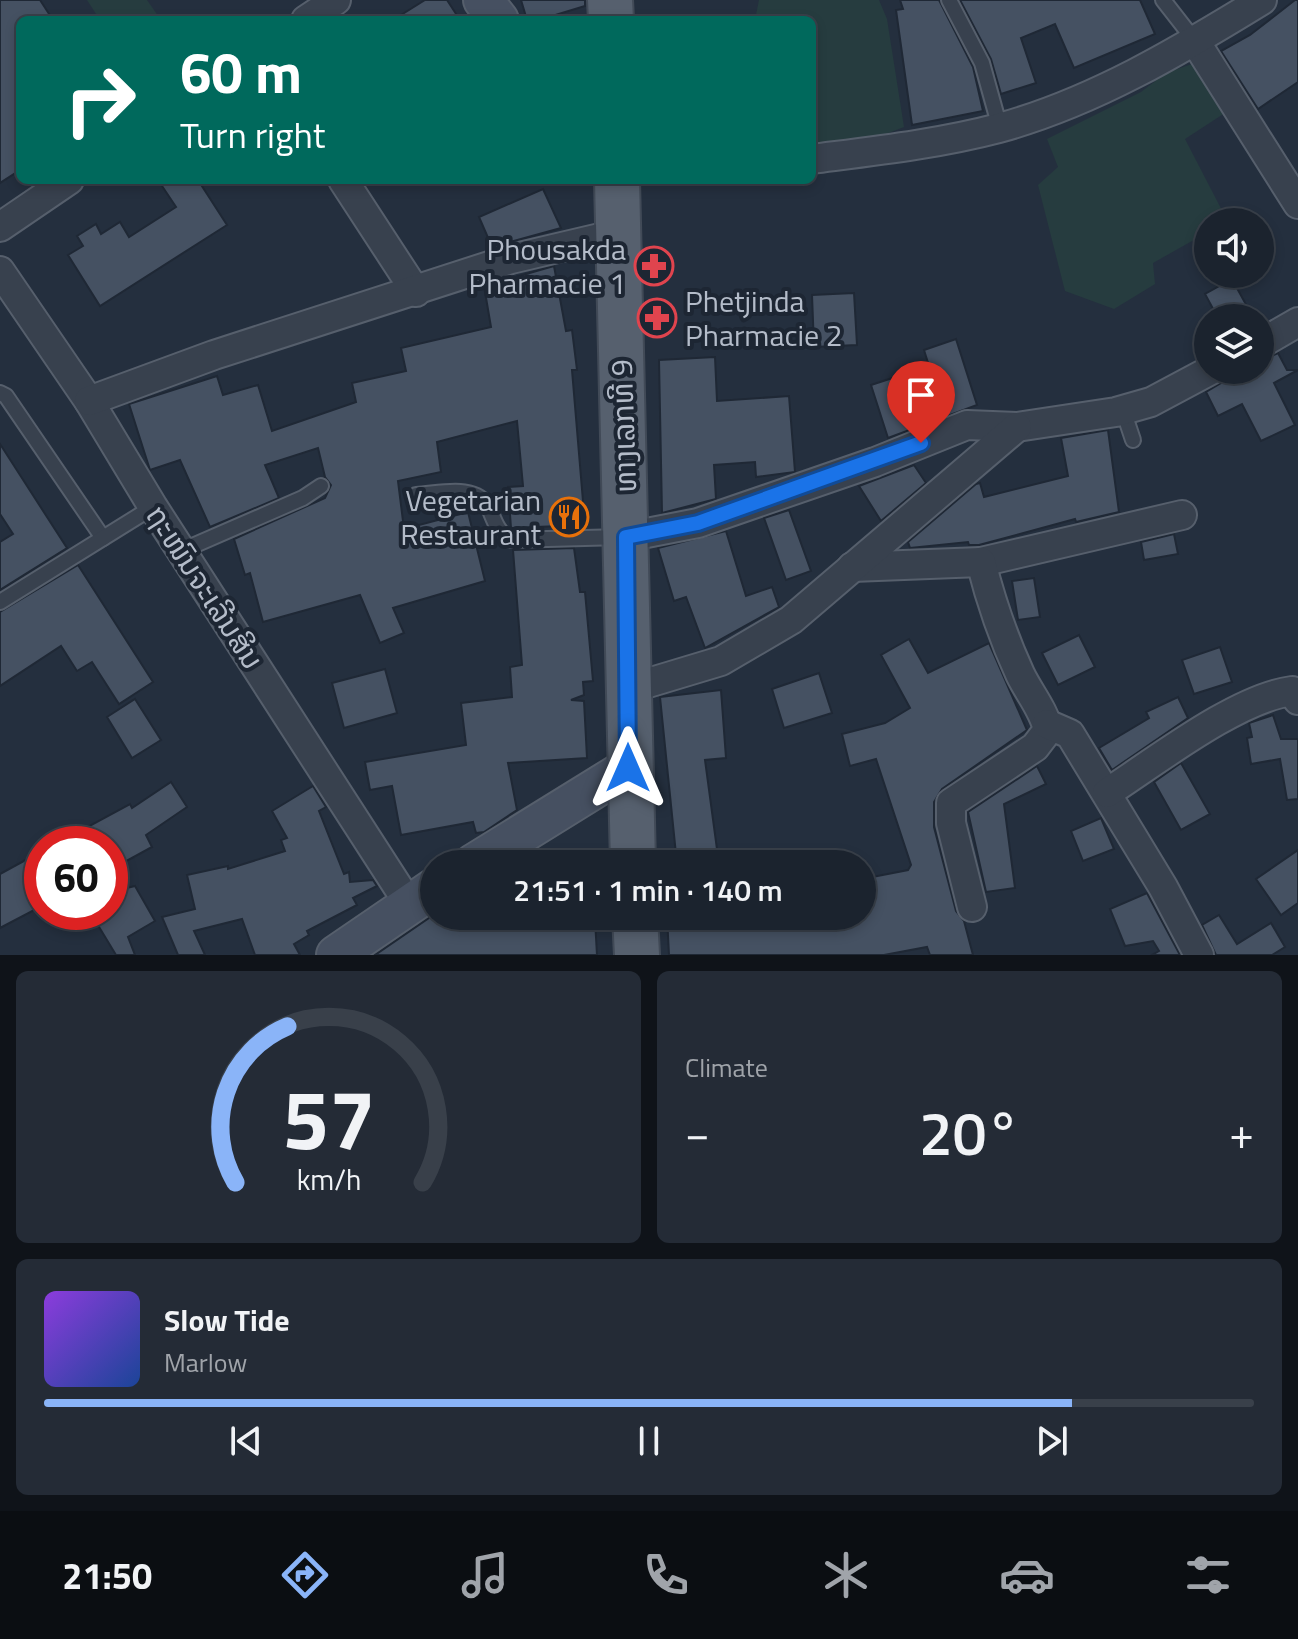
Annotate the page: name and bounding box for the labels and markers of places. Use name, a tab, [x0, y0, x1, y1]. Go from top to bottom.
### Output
place label: Phousakda Pharmacie 1	[468, 226, 626, 306]
pharmacy icon: Phousakda Pharmacie 1	[633, 245, 675, 287]
place label: Phetjinda Pharmacie 2	[685, 278, 843, 358]
pharmacy icon: Phetjinda Pharmacie 2	[636, 297, 678, 339]
pin	[887, 361, 955, 443]
place label: Vegetarian Restaurant	[400, 477, 541, 557]
restaurant icon: Vegetarian Restaurant	[548, 496, 590, 538]

